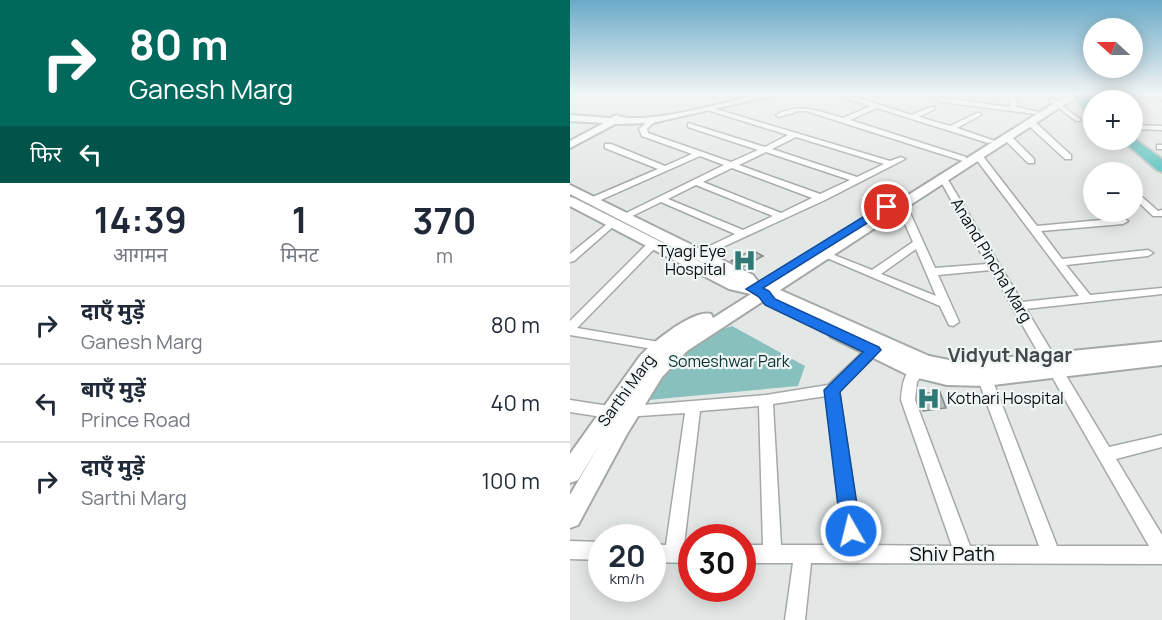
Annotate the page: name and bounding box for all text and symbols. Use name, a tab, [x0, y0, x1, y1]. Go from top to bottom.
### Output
text: 80 m	[129, 15, 229, 73]
north arrow	[1083, 18, 1143, 78]
map controls	[1083, 18, 1143, 222]
icon: right	[30, 24, 108, 102]
text: Ganesh Marg	[129, 70, 293, 107]
button: +	[1083, 90, 1143, 150]
icon: left	[74, 138, 107, 171]
text: फिर	[30, 139, 62, 169]
button: −	[1083, 162, 1143, 222]
pin	[861, 181, 912, 232]
icon: arrive	[870, 190, 903, 223]
street label: Anand Pincha Marg	[946, 194, 1038, 326]
text: 14:39	[94, 195, 187, 244]
text: 1	[292, 195, 308, 244]
text: 370	[413, 196, 476, 245]
place label: Tyagi Eye Hospital	[658, 240, 726, 280]
text: आगमन	[113, 241, 168, 268]
text: मिनट	[281, 241, 319, 268]
text: m	[436, 242, 453, 269]
hospital icon: Tyagi Eye Hospital	[731, 247, 757, 273]
text: दाएँ मुड़ें	[81, 296, 144, 326]
icon: right	[30, 309, 63, 342]
text: 80 m	[491, 310, 540, 340]
text: Ganesh Marg	[81, 328, 203, 355]
district label: Vidyut Nagar	[948, 341, 1072, 368]
street label: Sarthi Marg	[592, 349, 660, 431]
park label: Someshwar Park	[668, 350, 791, 372]
text: बाएँ मुड़ें	[81, 374, 146, 404]
hospital icon: Kothari Hospital	[916, 385, 942, 411]
icon: left	[30, 387, 63, 420]
place label: Kothari Hospital	[947, 387, 1064, 409]
text: 40 m	[491, 388, 540, 418]
text: Prince Road	[81, 406, 191, 433]
text: दाएँ मुड़ें	[81, 452, 144, 482]
icon: right	[30, 465, 63, 498]
text: 100 m	[482, 466, 540, 496]
text: Sarthi Marg	[81, 484, 187, 511]
position arrow	[819, 499, 883, 563]
speed limit sign: 30	[678, 524, 756, 602]
text: 20	[608, 535, 646, 576]
street label: Shiv Path	[909, 540, 995, 567]
text: km/h	[610, 568, 644, 589]

